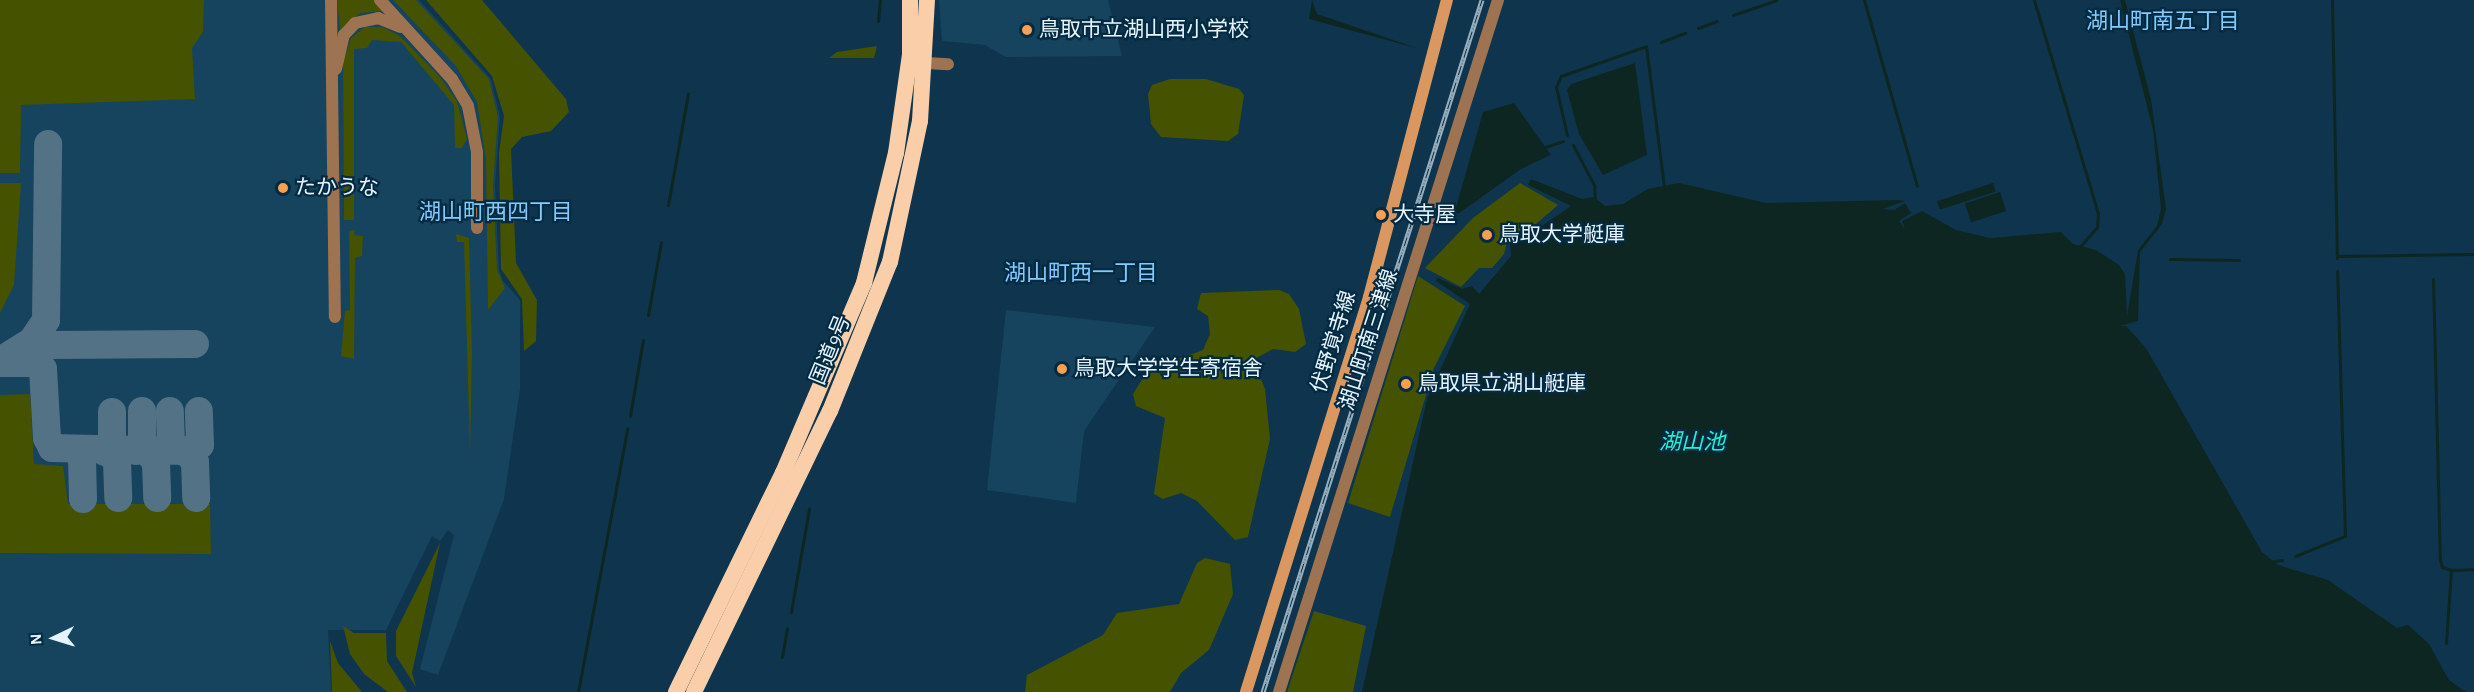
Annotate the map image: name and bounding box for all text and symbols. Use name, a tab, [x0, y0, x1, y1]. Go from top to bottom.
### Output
district label: 湖山町南五丁目	[2086, 9, 2240, 35]
place label: 鳥取市立湖山西小学校	[1039, 17, 1249, 43]
marker: 鳥取市立湖山西小学校	[1020, 23, 1034, 37]
place label: たかうな	[295, 175, 379, 201]
marker: たかうな	[276, 181, 290, 195]
district label: 湖山町西四丁目	[419, 200, 573, 226]
place label: 大寺屋	[1393, 202, 1456, 228]
marker: 大寺屋	[1374, 208, 1388, 222]
place label: 鳥取大学艇庫	[1499, 222, 1625, 248]
marker: 鳥取大学艇庫	[1480, 228, 1494, 242]
district label: 湖山町西一丁目	[1004, 261, 1158, 287]
street label: 湖山町南三津線	[1334, 266, 1404, 414]
street label: 伏野覚寺線	[1307, 288, 1361, 396]
street label: 国道9号	[806, 311, 856, 389]
place label: 鳥取大学学生寄宿舎	[1074, 356, 1263, 382]
marker: 鳥取大学学生寄宿舎	[1055, 362, 1069, 376]
place label: 鳥取県立湖山艇庫	[1418, 371, 1586, 397]
marker: 鳥取県立湖山艇庫	[1399, 377, 1413, 391]
water label: 湖山池	[1659, 430, 1725, 456]
north arrow	[24, 608, 84, 668]
text: N	[28, 633, 44, 645]

